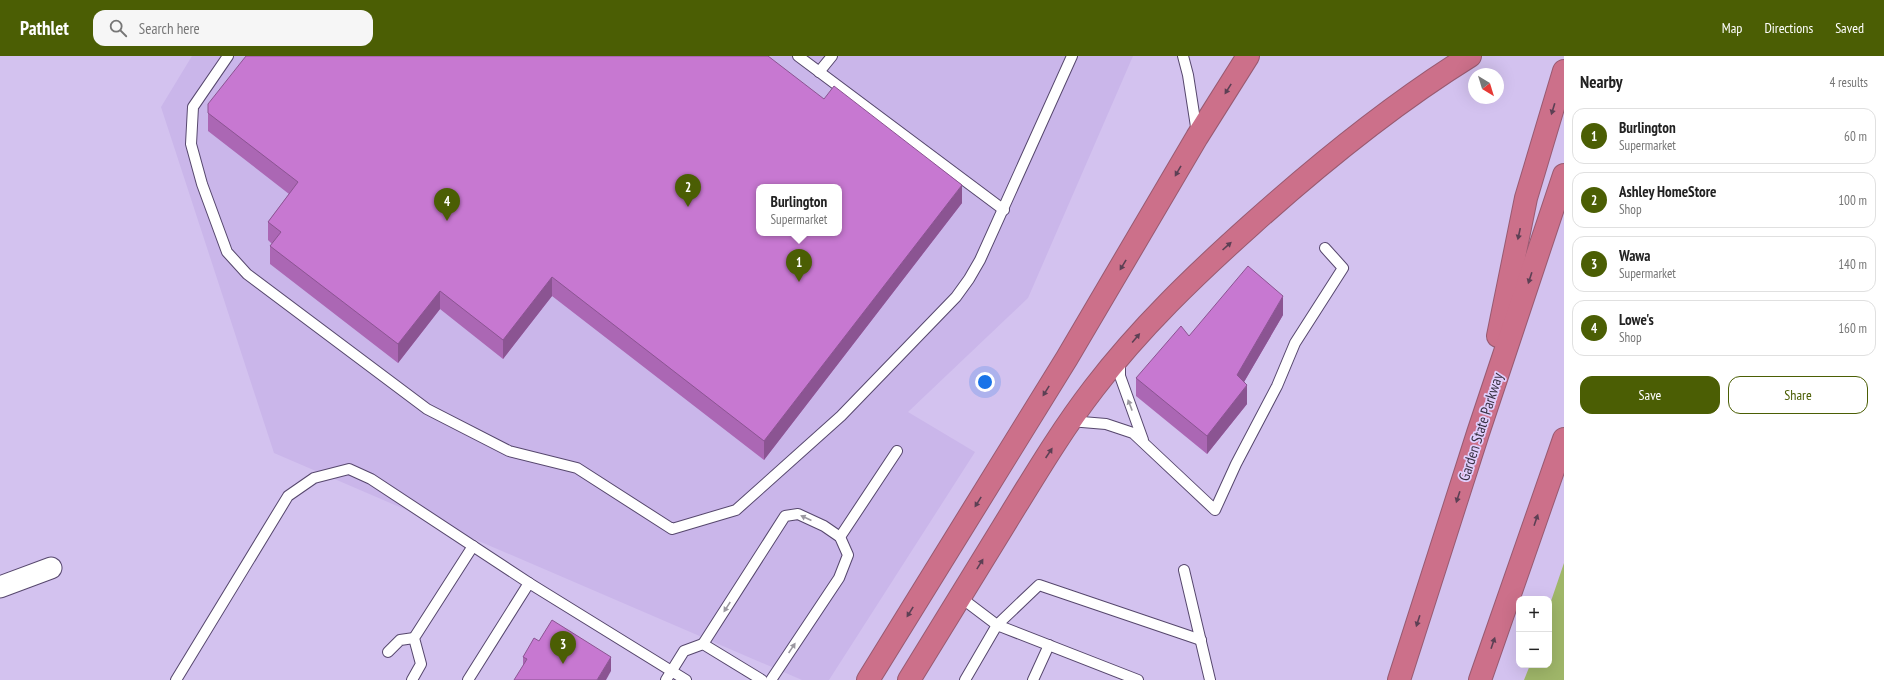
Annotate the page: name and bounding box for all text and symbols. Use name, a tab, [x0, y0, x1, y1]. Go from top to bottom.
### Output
search box	[93, 10, 373, 46]
text: Pathlet	[20, 16, 69, 40]
icon: search	[107, 17, 129, 39]
text: Search here	[139, 19, 200, 38]
text: Map	[1722, 19, 1742, 37]
text: Directions	[1764, 19, 1813, 37]
text: Saved	[1835, 19, 1864, 37]
north arrow	[1468, 68, 1504, 104]
text: Nearby	[1580, 71, 1623, 93]
text: 4 results	[1829, 74, 1868, 91]
one-way arrow	[1224, 83, 1231, 95]
one-way arrow	[1550, 103, 1556, 115]
text: Burlington	[1619, 118, 1676, 137]
text: 1	[1591, 128, 1597, 145]
text: 60 m	[1844, 128, 1867, 145]
text: Supermarket	[1619, 137, 1676, 154]
one-way arrow	[1175, 165, 1182, 177]
pin: 2	[675, 174, 701, 207]
text: Ashley HomeStore	[1619, 182, 1717, 201]
popup	[756, 184, 842, 236]
pin: 4	[434, 188, 460, 221]
text: Burlington	[771, 192, 827, 211]
text: 2	[1591, 192, 1597, 209]
text: 100 m	[1838, 192, 1867, 209]
text: Shop	[1619, 201, 1642, 218]
text: Supermarket	[771, 211, 827, 228]
one-way arrow	[1515, 228, 1521, 240]
one-way arrow	[1222, 242, 1232, 251]
text: Wawa	[1619, 246, 1650, 265]
pin: 1	[786, 249, 812, 282]
text: 3	[1591, 256, 1597, 273]
text: 140 m	[1838, 256, 1867, 273]
one-way arrow	[1119, 259, 1126, 271]
text: Supermarket	[1619, 265, 1676, 282]
one-way arrow	[1526, 273, 1532, 285]
text: Lowe's	[1619, 310, 1654, 329]
text: 4	[1591, 320, 1597, 337]
text: 160 m	[1838, 320, 1867, 337]
text: Shop	[1619, 329, 1642, 346]
one-way arrow	[1131, 333, 1140, 344]
street label: Garden State Parkway	[1454, 370, 1507, 483]
your location	[975, 372, 995, 392]
button: Save	[1580, 376, 1720, 414]
button: Share	[1728, 376, 1868, 414]
one-way arrow	[1043, 385, 1050, 397]
one-way arrow	[1126, 398, 1132, 410]
one-way arrow	[1045, 448, 1053, 459]
one-way arrow	[1455, 492, 1461, 504]
one-way arrow	[974, 497, 982, 507]
one-way arrow	[1533, 514, 1539, 526]
one-way arrow	[801, 515, 812, 521]
one-way arrow	[977, 558, 984, 570]
map controls	[1516, 596, 1552, 668]
button: +	[1516, 596, 1552, 632]
one-way arrow	[723, 601, 730, 613]
one-way arrow	[906, 606, 913, 618]
one-way arrow	[1415, 615, 1421, 627]
pin: 3	[550, 631, 576, 664]
button: −	[1516, 632, 1552, 668]
one-way arrow	[1490, 637, 1496, 649]
one-way arrow	[788, 642, 796, 653]

